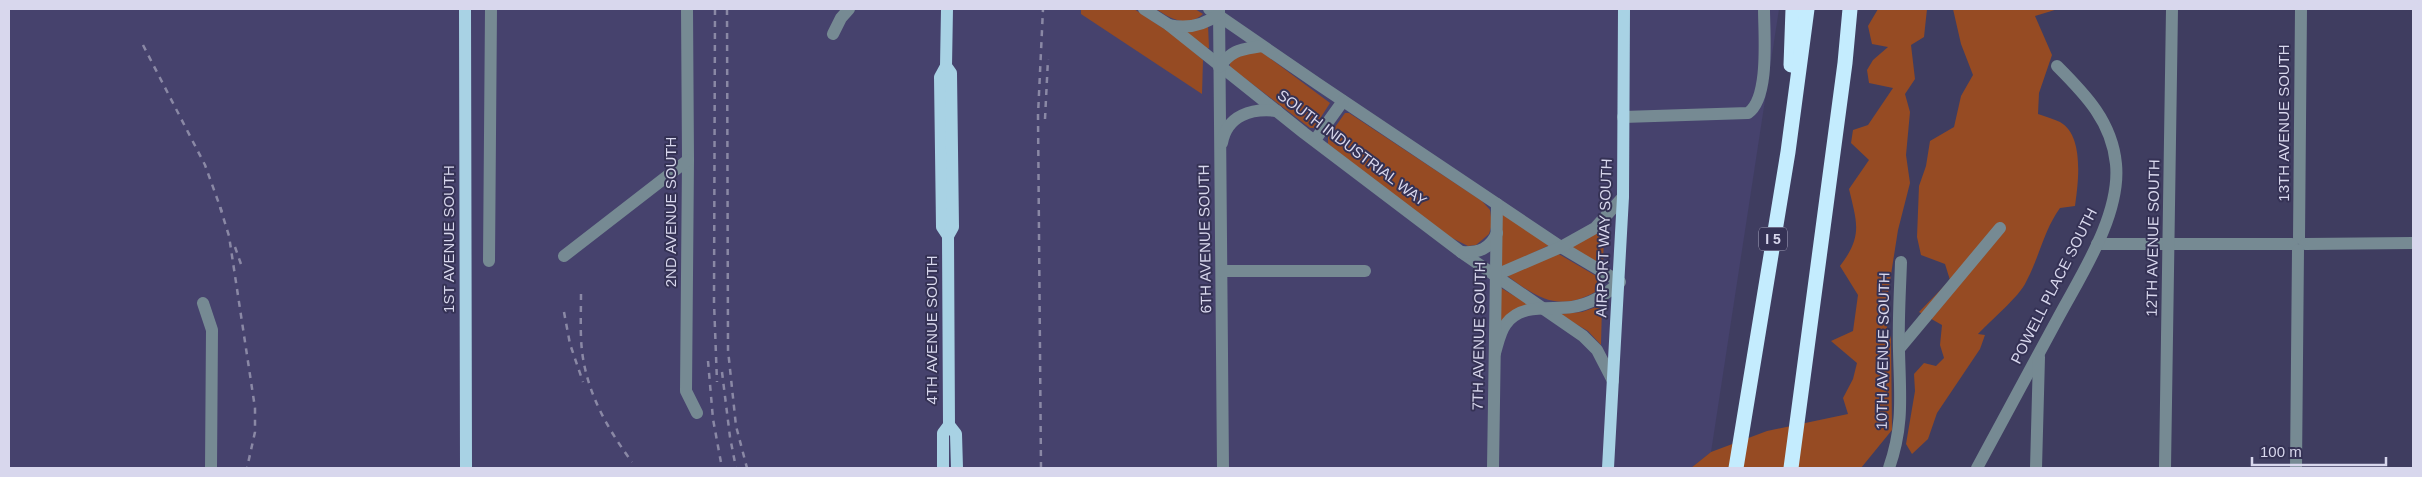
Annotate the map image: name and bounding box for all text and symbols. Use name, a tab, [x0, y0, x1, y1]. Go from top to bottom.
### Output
street label: 13TH AVENUE SOUTH	[2275, 44, 2292, 202]
street label: SOUTH INDUSTRIAL WAY	[1275, 86, 1430, 209]
street label: 2ND AVENUE SOUTH	[662, 137, 679, 287]
street label: AIRPORT WAY SOUTH	[1592, 158, 1615, 318]
street label: 12TH AVENUE SOUTH	[2143, 159, 2162, 317]
street label: 6TH AVENUE SOUTH	[1195, 164, 1214, 314]
street label: 1ST AVENUE SOUTH	[440, 165, 457, 313]
street label: POWELL PLACE SOUTH	[2007, 205, 2100, 366]
road number: I 5	[1759, 228, 1787, 250]
street label: 4TH AVENUE SOUTH	[923, 256, 940, 404]
street label: 7TH AVENUE SOUTH	[1469, 261, 1488, 411]
street label: 10TH AVENUE SOUTH	[1873, 272, 1892, 430]
scale bar	[2252, 434, 2386, 466]
text: 100 m	[2260, 443, 2302, 460]

